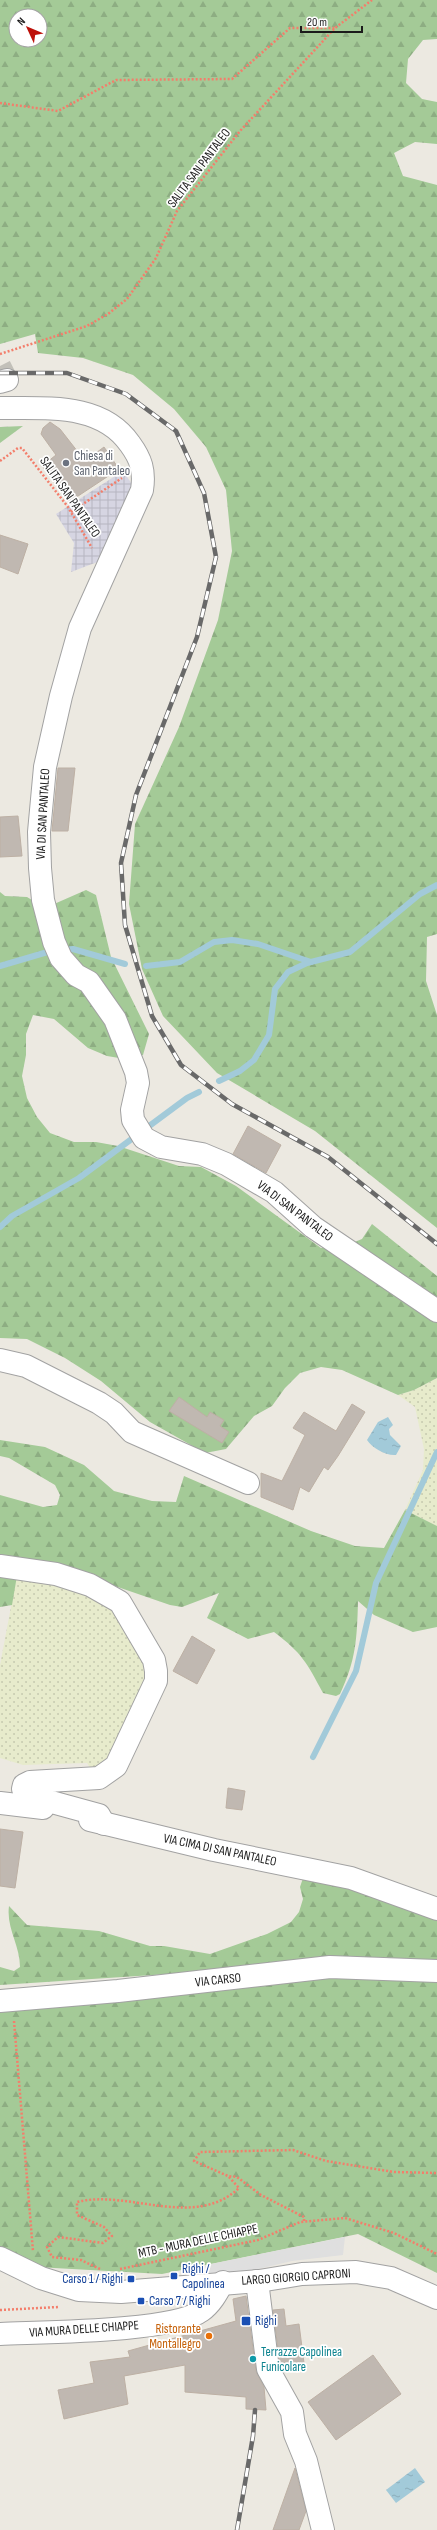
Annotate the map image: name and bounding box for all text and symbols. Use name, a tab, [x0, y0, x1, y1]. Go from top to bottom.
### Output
north arrow	[8, 8, 48, 48]
scale bar	[301, 8, 362, 34]
text: N	[14, 15, 28, 28]
text: 20 m	[307, 15, 327, 30]
street label: SALITA SAN PANTALEO	[164, 125, 234, 211]
place label: Chiesa di San Pantaleo	[74, 448, 130, 479]
street label: SALITA SAN PANTALEO	[36, 454, 104, 540]
marker: Chiesa di San Pantaleo	[61, 458, 71, 468]
street label: VIA DI SAN PANTALEO	[33, 768, 53, 860]
street label: VIA DI SAN PANTALEO	[254, 1177, 336, 1245]
street label: VIA CIMA DI SAN PANTALEO	[162, 1830, 278, 1870]
street label: VIA CARSO	[194, 1970, 242, 1990]
street label: MTB - MURA DELLE CHIAPPE	[137, 2221, 259, 2261]
place label: Righi / Capolinea	[182, 2261, 225, 2292]
street label: LARGO GIORGIO CAPRONI	[241, 2265, 351, 2289]
place label: Carso 1 / Righi	[62, 2271, 123, 2287]
marker: Righi / Capolinea	[169, 2271, 179, 2281]
marker: Carso 1 / Righi	[126, 2274, 136, 2284]
place label: Carso 7 / Righi	[149, 2293, 210, 2309]
marker: Carso 7 / Righi	[136, 2296, 146, 2306]
place label: Righi	[255, 2313, 277, 2329]
marker: Righi	[240, 2315, 252, 2327]
street label: VIA MURA DELLE CHIAPPE	[29, 2317, 139, 2341]
place label: Ristorante Montallegro	[149, 2321, 201, 2352]
marker: Ristorante Montallegro	[204, 2331, 214, 2341]
place label: Terrazze Capolinea Funicolare	[261, 2344, 342, 2375]
marker: Terrazze Capolinea Funicolare	[248, 2354, 258, 2364]

